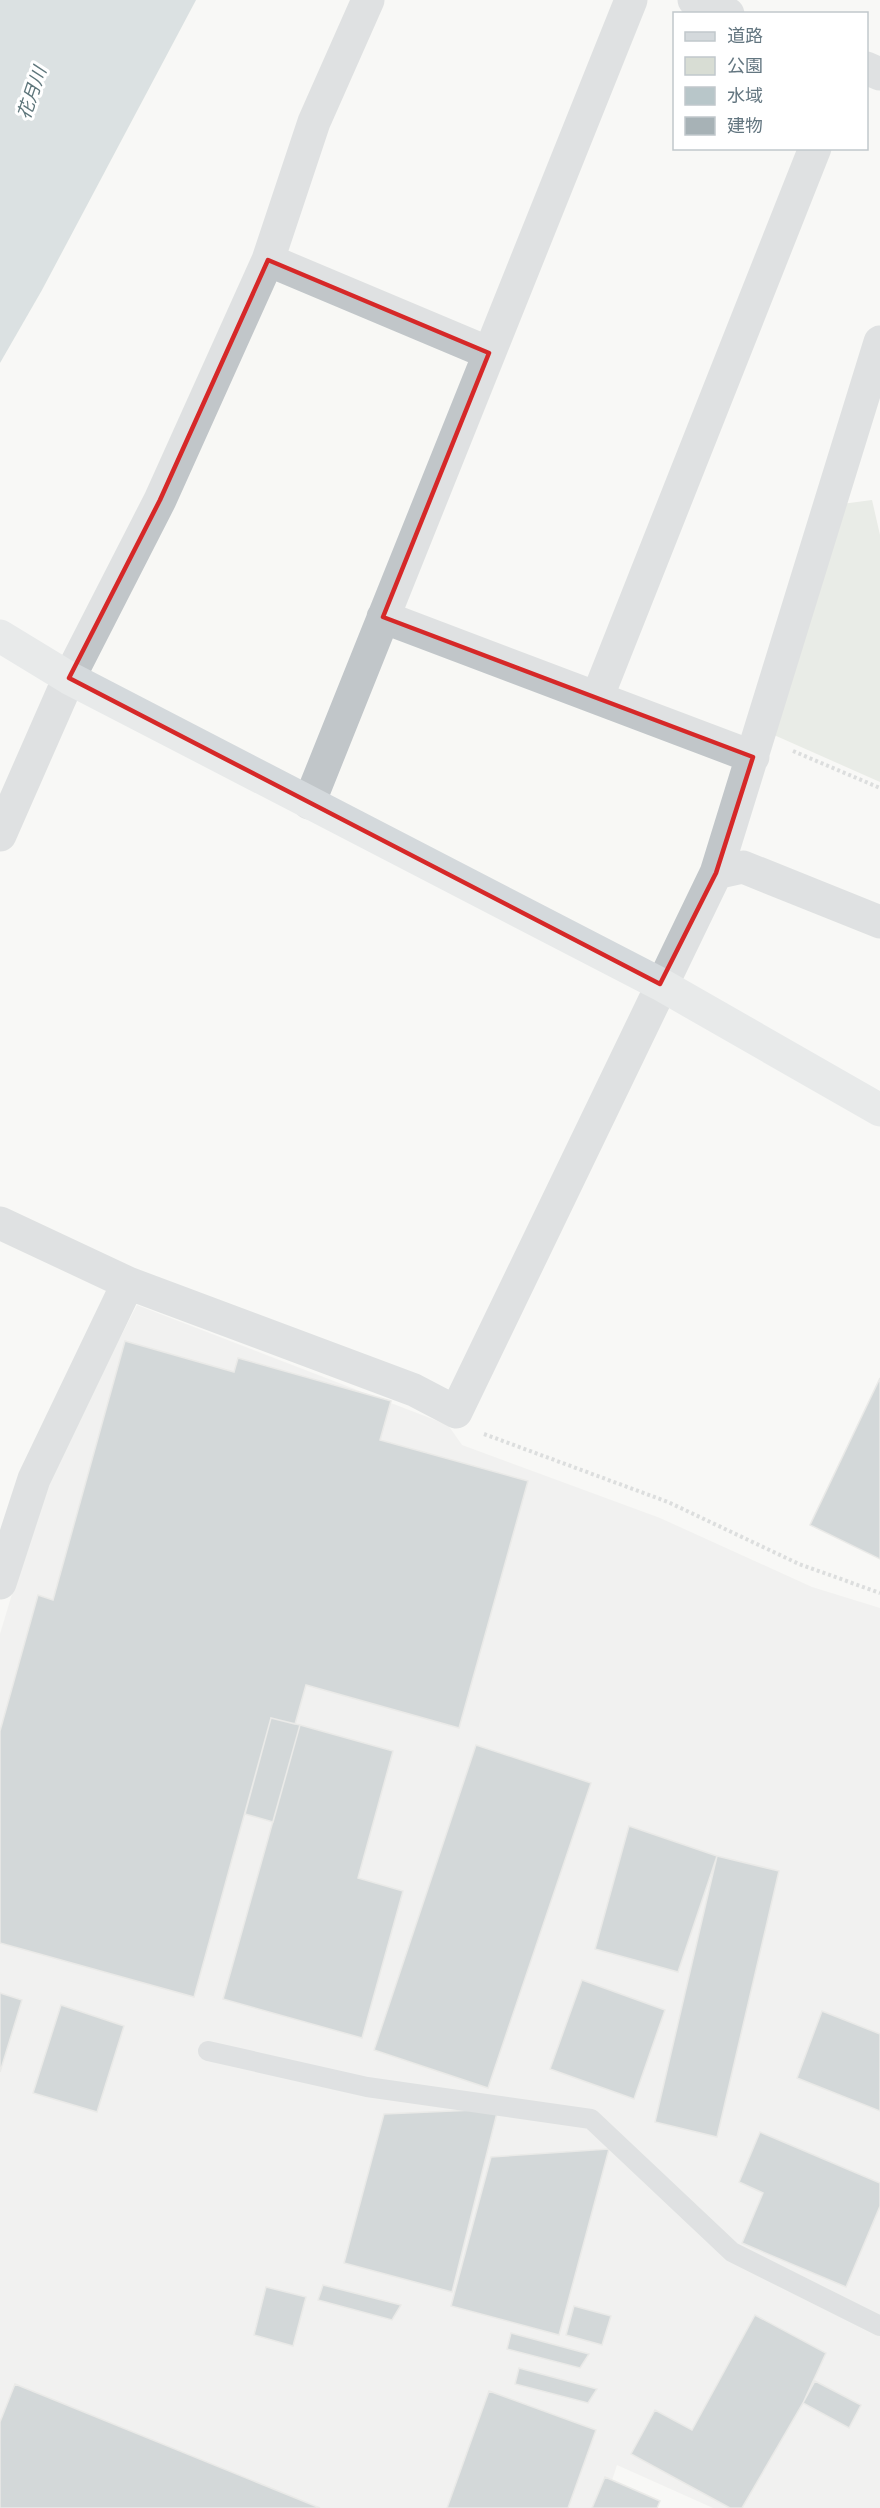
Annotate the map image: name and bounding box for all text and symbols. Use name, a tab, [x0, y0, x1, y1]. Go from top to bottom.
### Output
legend	[673, 12, 868, 150]
text: 道路	[727, 24, 763, 46]
text: 公園	[727, 54, 763, 76]
water label: 花月川	[12, 62, 51, 122]
text: 水域	[727, 84, 763, 106]
text: 建物	[727, 114, 763, 136]

